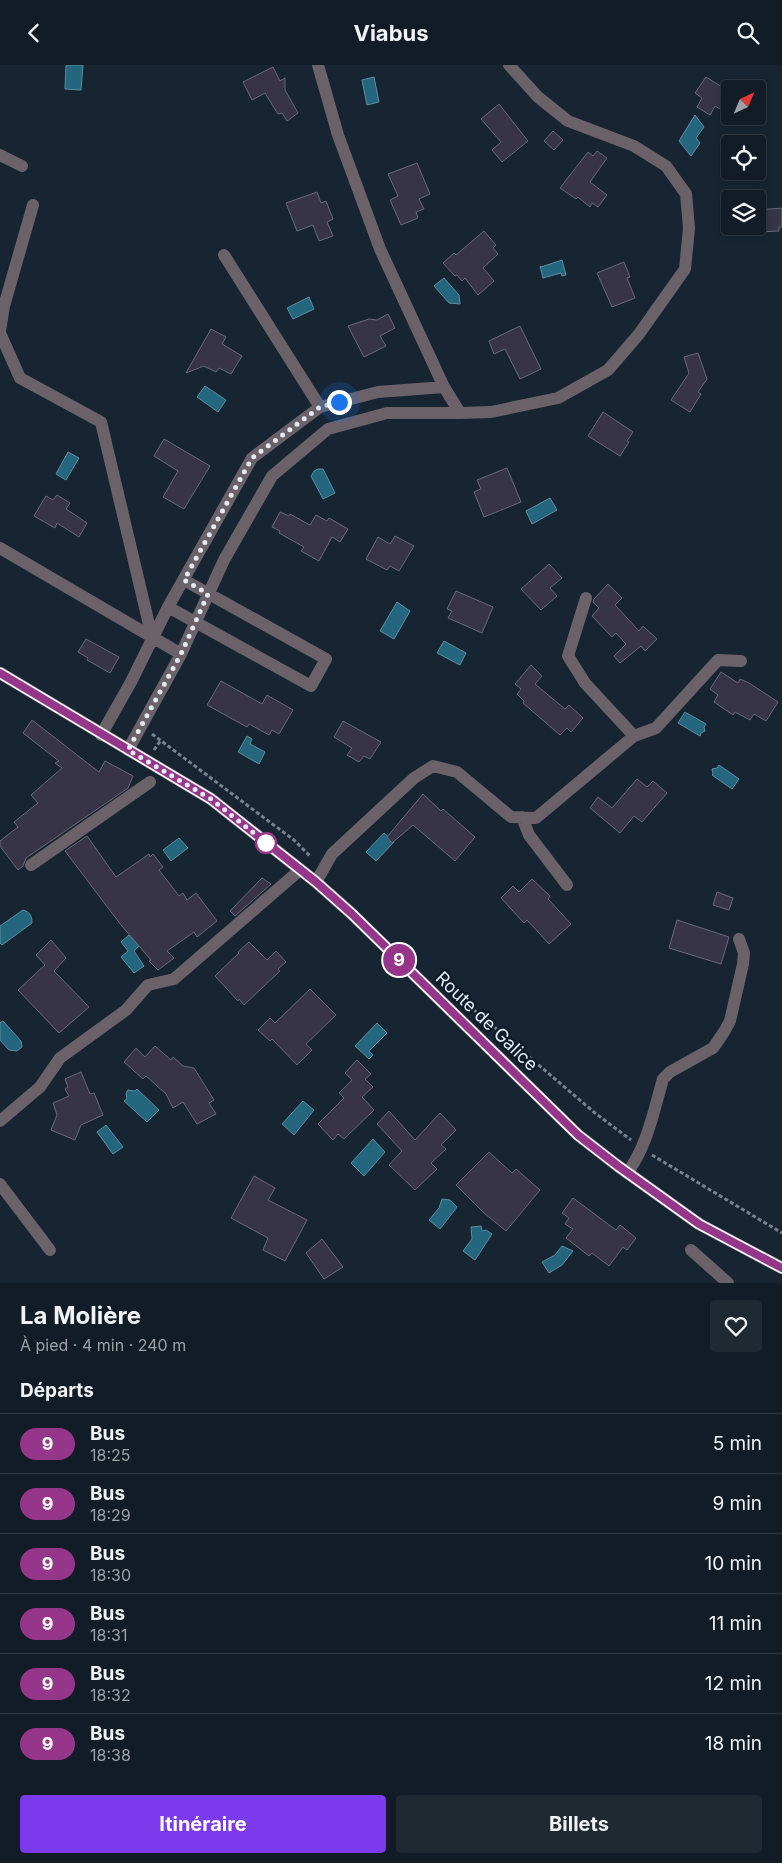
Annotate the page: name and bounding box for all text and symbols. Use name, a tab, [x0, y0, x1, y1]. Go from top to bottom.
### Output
icon: back	[20, 19, 48, 47]
icon: search	[734, 19, 762, 47]
text: Viabus	[353, 20, 429, 46]
north arrow	[721, 80, 766, 125]
map controls	[721, 80, 766, 235]
button: locate	[721, 135, 766, 180]
button: layers	[721, 190, 766, 235]
your location	[327, 390, 352, 415]
unlabelled marker	[255, 832, 277, 854]
line badge: 9	[383, 944, 415, 976]
text: 9	[393, 949, 405, 970]
street label: Route de Galice	[432, 967, 542, 1075]
button: heart	[710, 1300, 762, 1352]
text: La Molière	[20, 1301, 141, 1330]
text: À pied · 4 min · 240 m	[20, 1335, 186, 1355]
text: Départs	[20, 1379, 94, 1402]
text: Bus	[90, 1422, 125, 1445]
text: 5 min	[713, 1432, 762, 1455]
text: 9	[42, 1433, 53, 1454]
text: 18:25	[90, 1445, 131, 1465]
text: Bus	[90, 1482, 125, 1505]
text: 9 min	[712, 1492, 762, 1515]
text: 9	[42, 1493, 53, 1514]
text: 18:29	[90, 1505, 131, 1525]
text: Bus	[90, 1542, 125, 1565]
text: 10 min	[704, 1552, 762, 1575]
text: 9	[42, 1553, 53, 1574]
text: 18:30	[90, 1565, 131, 1585]
text: Bus	[90, 1602, 125, 1625]
text: 11 min	[709, 1612, 762, 1635]
text: 9	[42, 1613, 53, 1634]
text: 18:31	[90, 1625, 127, 1645]
text: Bus	[90, 1662, 125, 1685]
text: 12 min	[705, 1672, 762, 1695]
text: 9	[42, 1673, 53, 1694]
text: 18:32	[90, 1685, 131, 1705]
text: Bus	[90, 1722, 125, 1745]
text: 18 min	[705, 1732, 762, 1755]
text: 9	[42, 1733, 53, 1754]
text: 18:38	[90, 1745, 131, 1765]
button: Itinéraire	[20, 1795, 386, 1853]
button: Billets	[396, 1795, 762, 1853]

